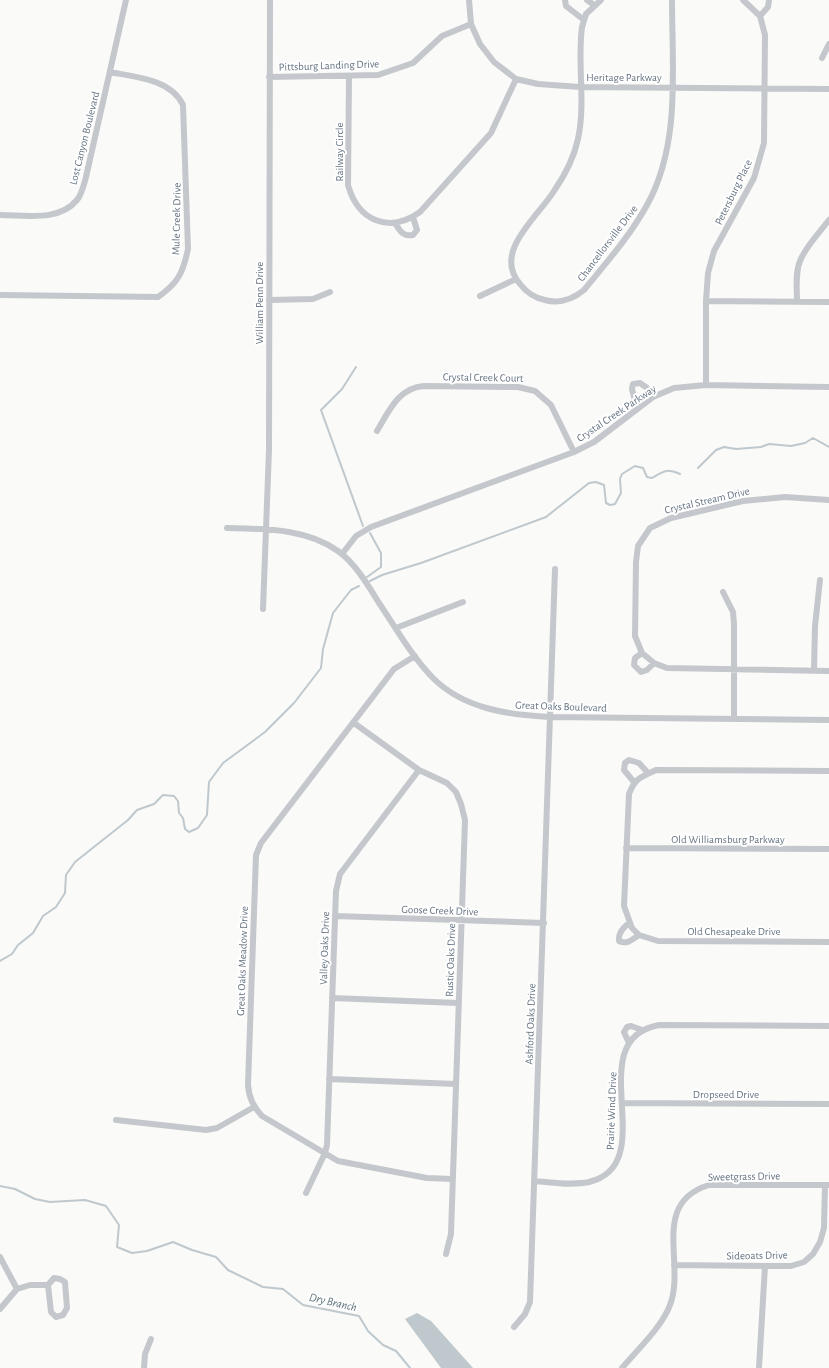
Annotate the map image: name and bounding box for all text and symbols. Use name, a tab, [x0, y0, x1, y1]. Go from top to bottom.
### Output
street label: Pittsburg Landing Drive	[279, 58, 380, 73]
street label: Heritage Parkway	[586, 72, 662, 83]
street label: Lost Canyon Boulevard	[68, 90, 102, 186]
street label: Railway Circle	[334, 123, 345, 181]
street label: Petersburg Place	[713, 158, 754, 227]
street label: Mule Creek Drive	[170, 183, 183, 255]
street label: Chancellorsville Drive	[575, 203, 640, 283]
street label: William Penn Drive	[254, 262, 265, 344]
street label: Crystal Creek Court	[443, 371, 524, 384]
street label: Crystal Creek Parkway	[575, 383, 658, 444]
street label: Crystal Stream Drive	[664, 485, 751, 516]
street label: Great Oaks Boulevard	[515, 699, 607, 714]
street label: Old Williamsburg Parkway	[671, 834, 785, 845]
street label: Goose Creek Drive	[401, 904, 479, 917]
street label: Great Oaks Meadow Drive	[235, 906, 250, 1016]
street label: Valley Oaks Drive	[318, 911, 331, 985]
street label: Rustic Oaks Drive	[444, 923, 457, 997]
street label: Old Chesapeake Drive	[687, 926, 781, 937]
street label: Ashford Oaks Drive	[524, 983, 537, 1065]
street label: Prairie Wind Drive	[605, 1072, 618, 1150]
street label: Dropseed Drive	[693, 1089, 759, 1100]
street label: Sweetgrass Drive	[708, 1170, 780, 1183]
street label: Sideoats Drive	[726, 1249, 788, 1262]
water label: Dry Branch	[308, 1291, 358, 1313]

